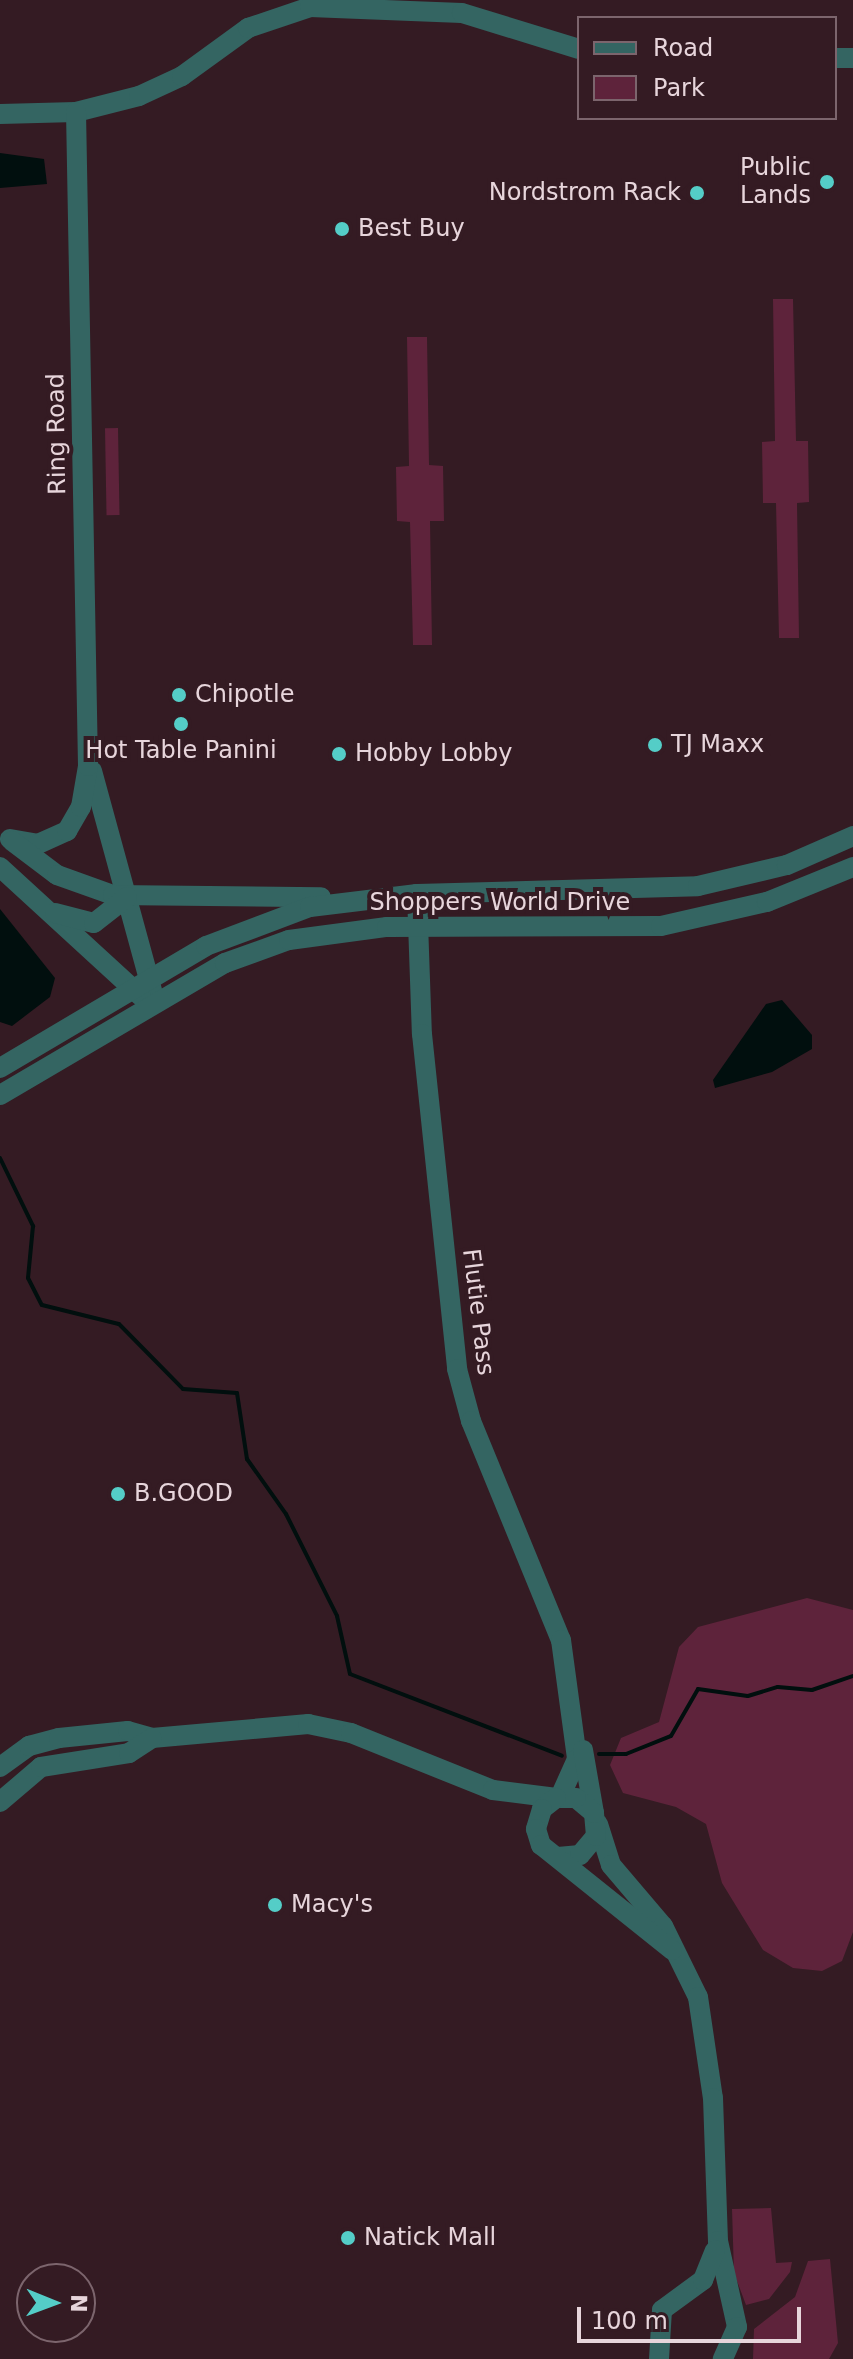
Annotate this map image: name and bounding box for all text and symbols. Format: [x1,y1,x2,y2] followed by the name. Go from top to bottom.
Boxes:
[577,16,837,120] legend
[653,34,713,62] text: Road
[653,74,705,102] text: Park
[740,154,811,210] place label: Public Lands
[818,173,836,191] marker: Public Lands
[489,179,681,207] place label: Nordstrom Rack
[688,184,706,202] marker: Nordstrom Rack
[358,215,465,243] place label: Best Buy
[333,220,351,238] marker: Best Buy
[42,373,72,495] street label: Ring Road
[195,681,294,709] place label: Chipotle
[170,686,188,704] marker: Chipotle
[172,715,190,733] marker: Hot Table Panini
[671,731,764,759] place label: TJ Maxx
[646,736,664,754] marker: TJ Maxx
[85,737,277,765] place label: Hot Table Panini
[355,740,512,768] place label: Hobby Lobby
[330,745,348,763] marker: Hobby Lobby
[370,889,630,917] street label: Shoppers World Drive
[456,1247,500,1377] street label: Flutie Pass
[134,1480,233,1508] place label: B.GOOD
[109,1485,127,1503] marker: B.GOOD
[291,1891,373,1919] place label: Macy's
[266,1896,284,1914] marker: Macy's
[364,2224,496,2252] place label: Natick Mall
[339,2229,357,2247] marker: Natick Mall
[16,2263,96,2343] north arrow
[581,2291,805,2341] scale bar
[66,2294,91,2313] text: N
[591,2307,668,2335] text: 100 m

